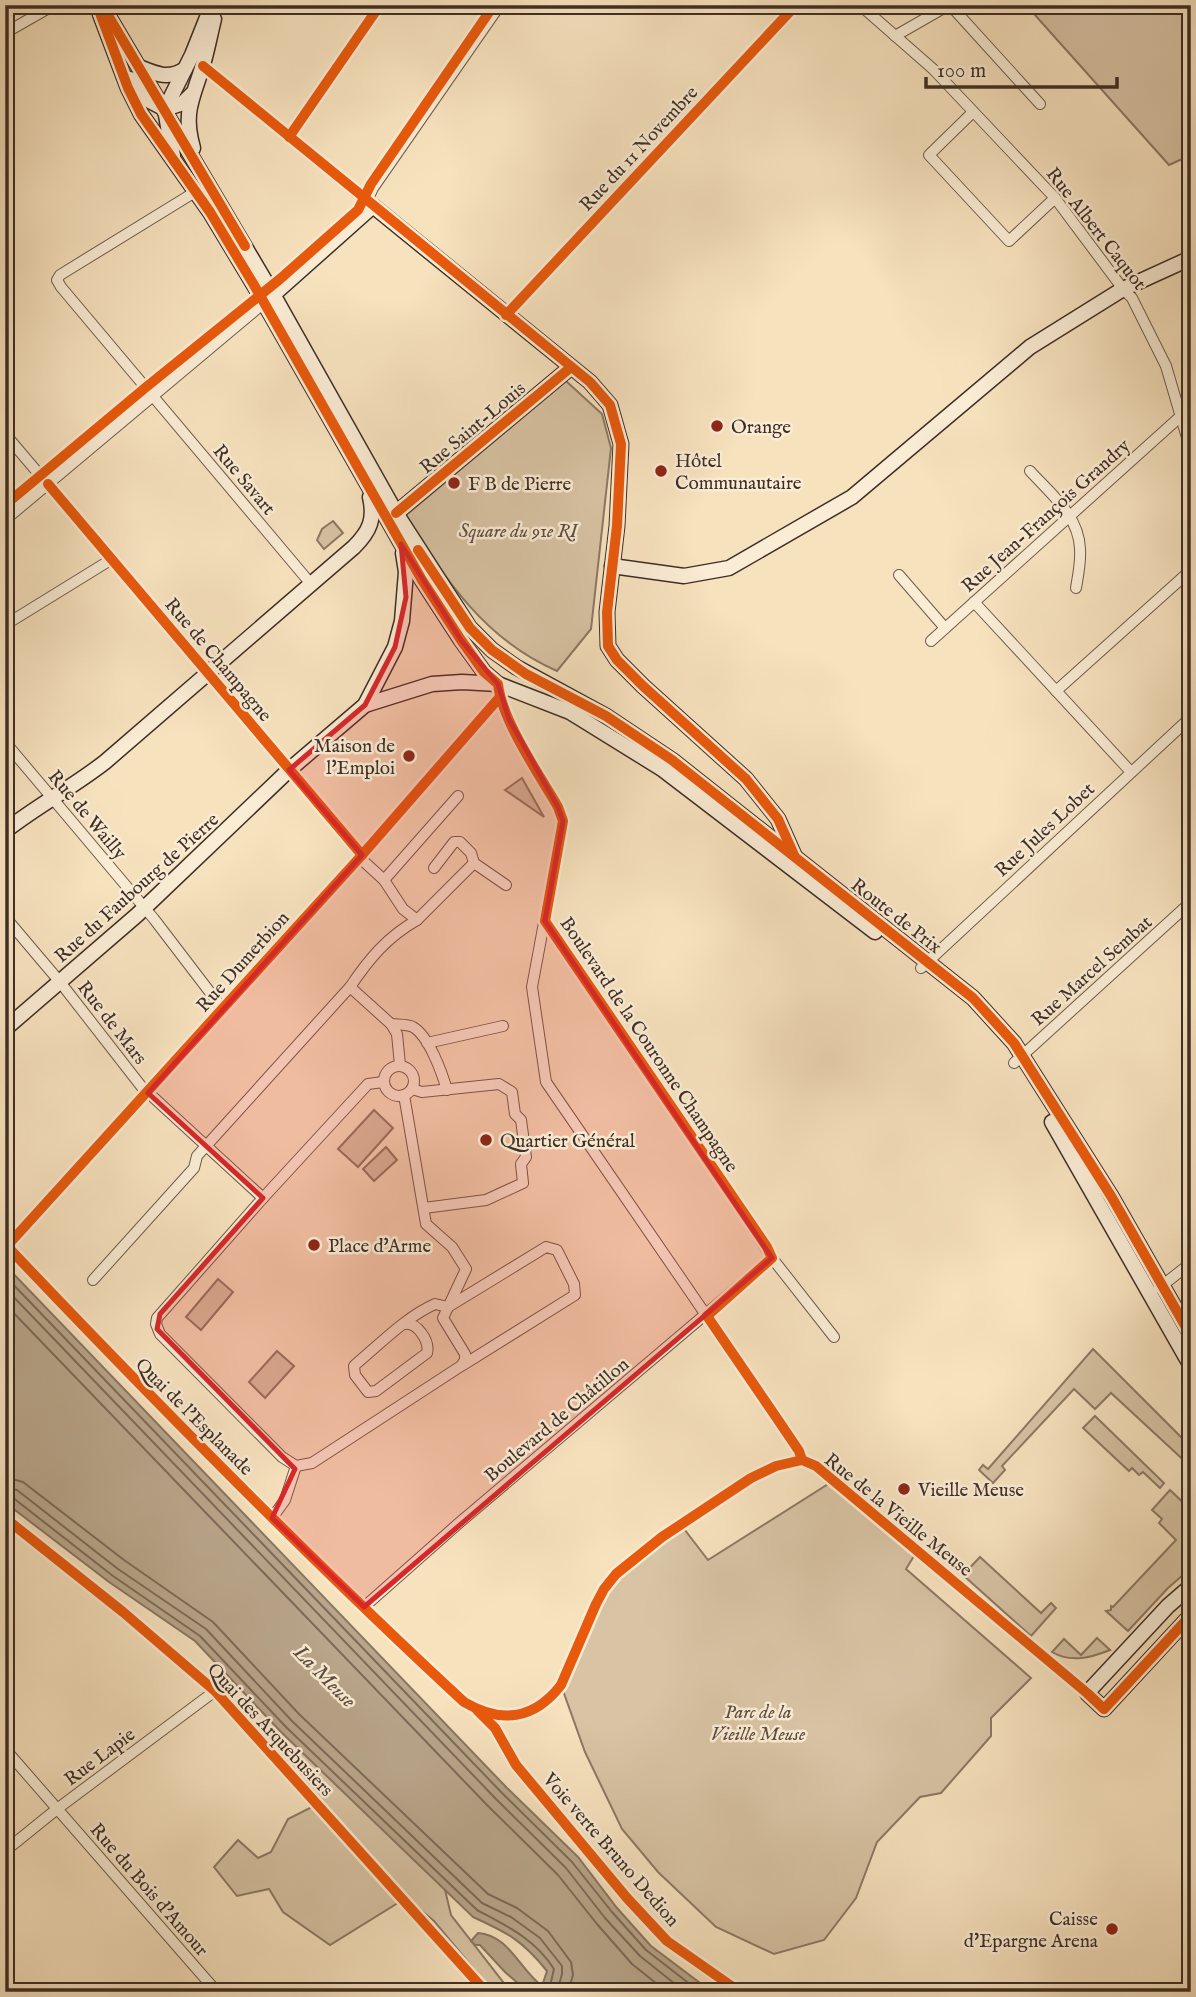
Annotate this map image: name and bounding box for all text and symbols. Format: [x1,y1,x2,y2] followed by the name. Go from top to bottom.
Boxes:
[926,46,1117,90] scale bar
[937,58,986,85] text: 100 m
[575,81,704,217] street label: Rue du 11 Novembre
[1040,163,1151,296] street label: Rue Albert Caquot
[415,377,531,480] street label: Rue Saint-Louis
[731,416,791,440] place label: Orange
[709,418,725,434] marker: Orange
[957,434,1136,599] street label: Rue Jean-François Grandry
[207,440,280,521] street label: Rue Savart
[675,450,802,496] place label: Hôtel Communautaire
[653,463,669,479] marker: Hôtel Communautaire
[468,473,572,497] place label: F B de Pierre
[446,475,462,491] marker: F B de Pierre
[459,520,579,544] park label: Square du 91e RI
[159,593,276,727] street label: Rue de Champagne
[314,735,395,781] place label: Maison de l'Emploi
[401,748,417,764] marker: Maison de l'Emploi
[42,765,131,866] street label: Rue de Wailly
[990,778,1101,883] street label: Rue Jules Lobet
[50,808,225,969] street label: Rue du Faubourg de Pierre
[845,874,946,960] street label: Route de Prix
[192,907,295,1018] street label: Rue Dumerbion
[1027,911,1158,1032] street label: Rue Marcel Sembat
[554,913,743,1178] street label: Boulevard de la Couronne Champagne
[71,977,152,1070] street label: Rue de Mars
[500,1130,636,1154] place label: Quartier Général
[478,1132,494,1148] marker: Quartier Général
[328,1235,431,1259] place label: Place d'Arme
[306,1237,322,1253] marker: Place d'Arme
[130,1353,258,1482] street label: Quai de l'Esplanade
[480,1353,634,1488] street label: Boulevard de Châtillon
[819,1448,977,1583] street label: Rue de la Vieille Meuse
[917,1479,1024,1503] place label: Vieille Meuse
[896,1481,912,1497] marker: Vieille Meuse
[286,1639,361,1714] water label: La Meuse
[201,1658,338,1802] street label: Quai des Arquebusiers
[711,1701,806,1747] park label: Parc de la Vieille Meuse
[60,1723,141,1792] street label: Rue Lapie
[536,1768,684,1932] street label: Voie verte Bruno Dedion
[84,1819,213,1962] street label: Rue du Bois d'Amour
[964,1908,1099,1954] place label: Caisse d'Epargne Arena
[1104,1921,1120,1937] marker: Caisse d'Epargne Arena

